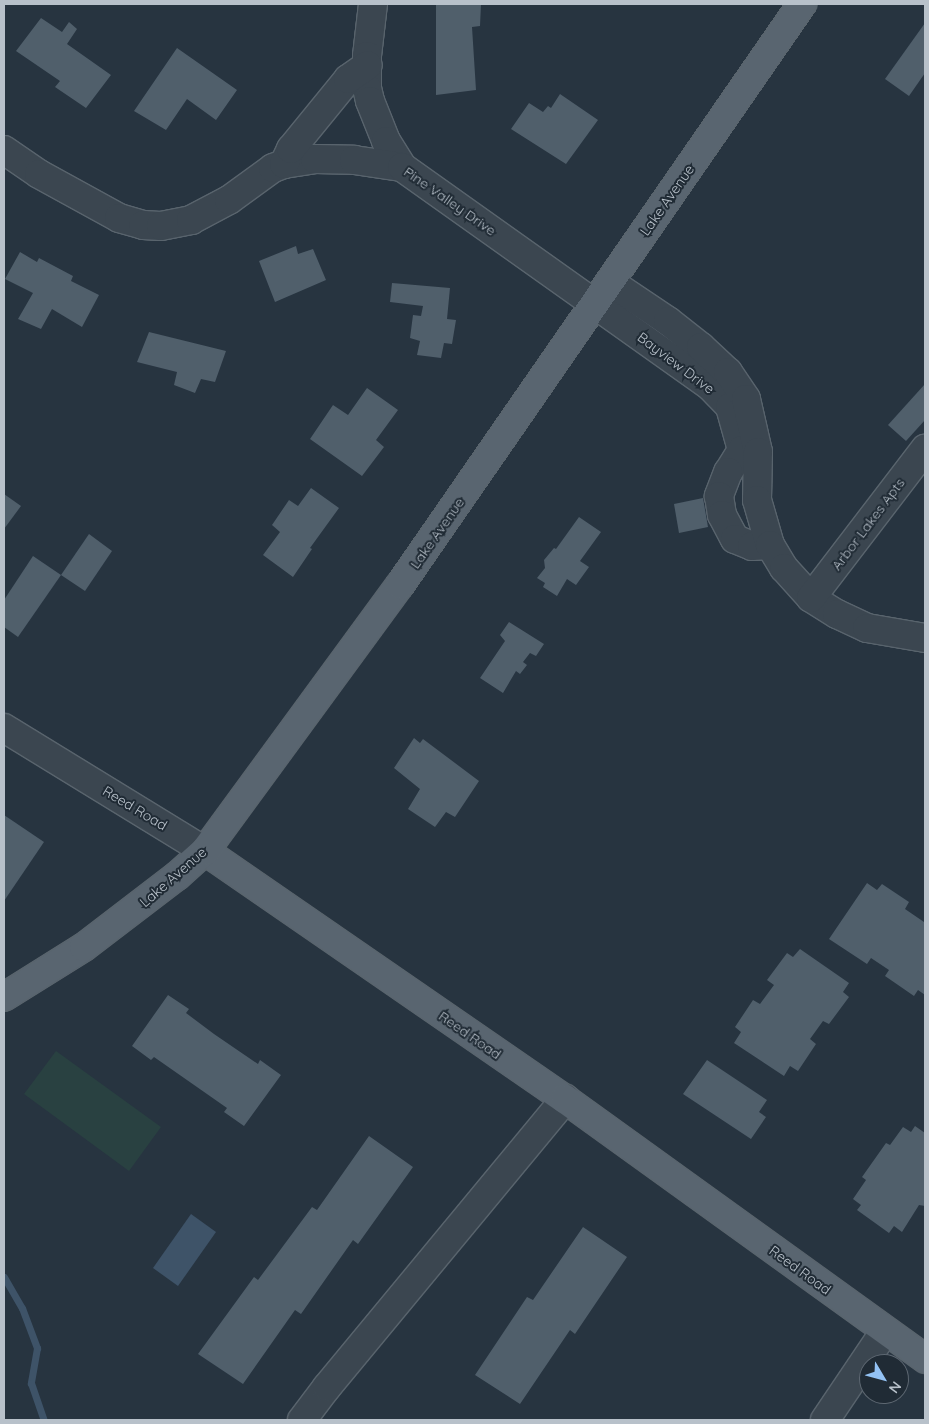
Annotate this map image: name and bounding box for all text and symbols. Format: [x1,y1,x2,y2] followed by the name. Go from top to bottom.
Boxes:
[636,161,698,239] street label: Lake Avenue
[401,163,499,239] street label: Pine Valley Drive
[634,329,718,397] street label: Bayview Drive
[828,475,908,573] street label: Arbor Lakes Apts
[406,494,468,572] street label: Lake Avenue
[100,782,170,834] street label: Reed Road
[136,844,210,910] street label: Lake Avenue
[436,1007,504,1063] street label: Reed Road
[766,1242,834,1298] street label: Reed Road
[859,1354,909,1404] north arrow
[885,1378,905,1397] text: N

